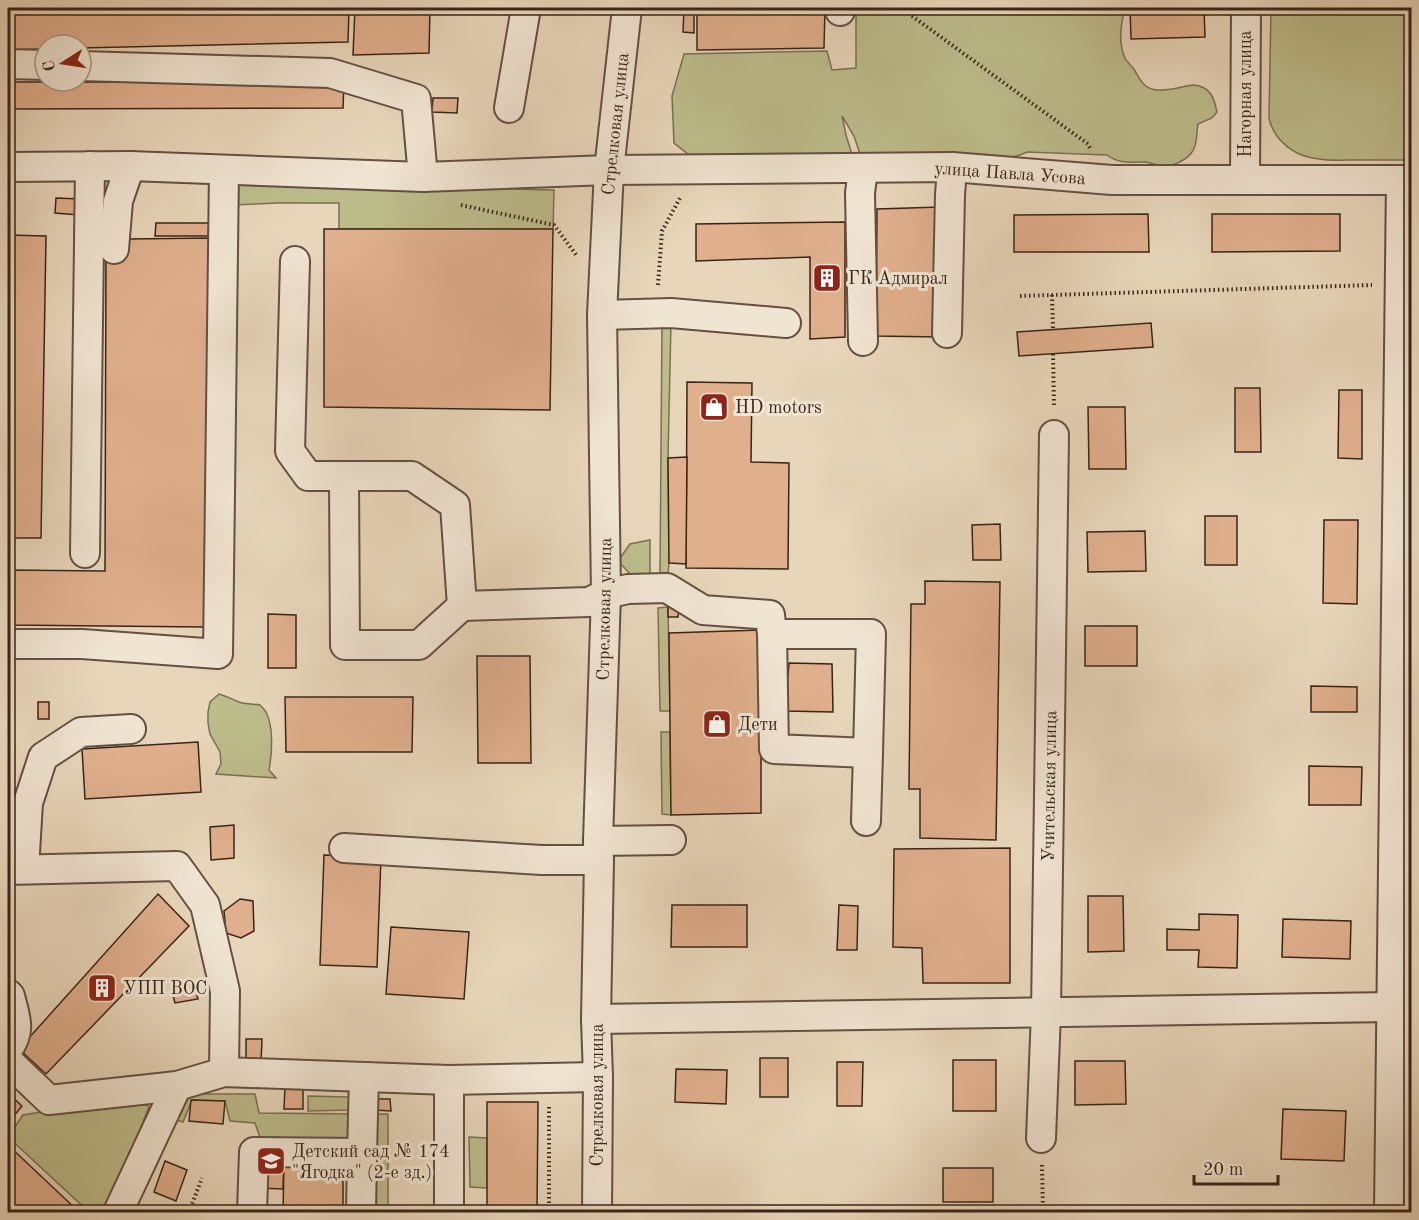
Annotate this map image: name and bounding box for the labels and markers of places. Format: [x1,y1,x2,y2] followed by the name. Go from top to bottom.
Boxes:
[811,262,843,294] building icon: ГК Адмирал
[848,270,948,288] place label: ГК Адмирал
[698,391,730,423] shop icon: HD motors
[735,399,822,417] place label: HD motors
[701,708,733,740] shop icon: Дети
[738,716,778,734] place label: Дети
[86,972,118,1004] building icon: УПП ВОС
[123,980,207,998] place label: УПП ВОС
[292,1143,450,1182] place label: Детский сад № 174 "Ягодка" (2-е зд.)
[255,1145,287,1177] school or university icon: Детский сад № 174 "Ягодка" (2-е зд.)

